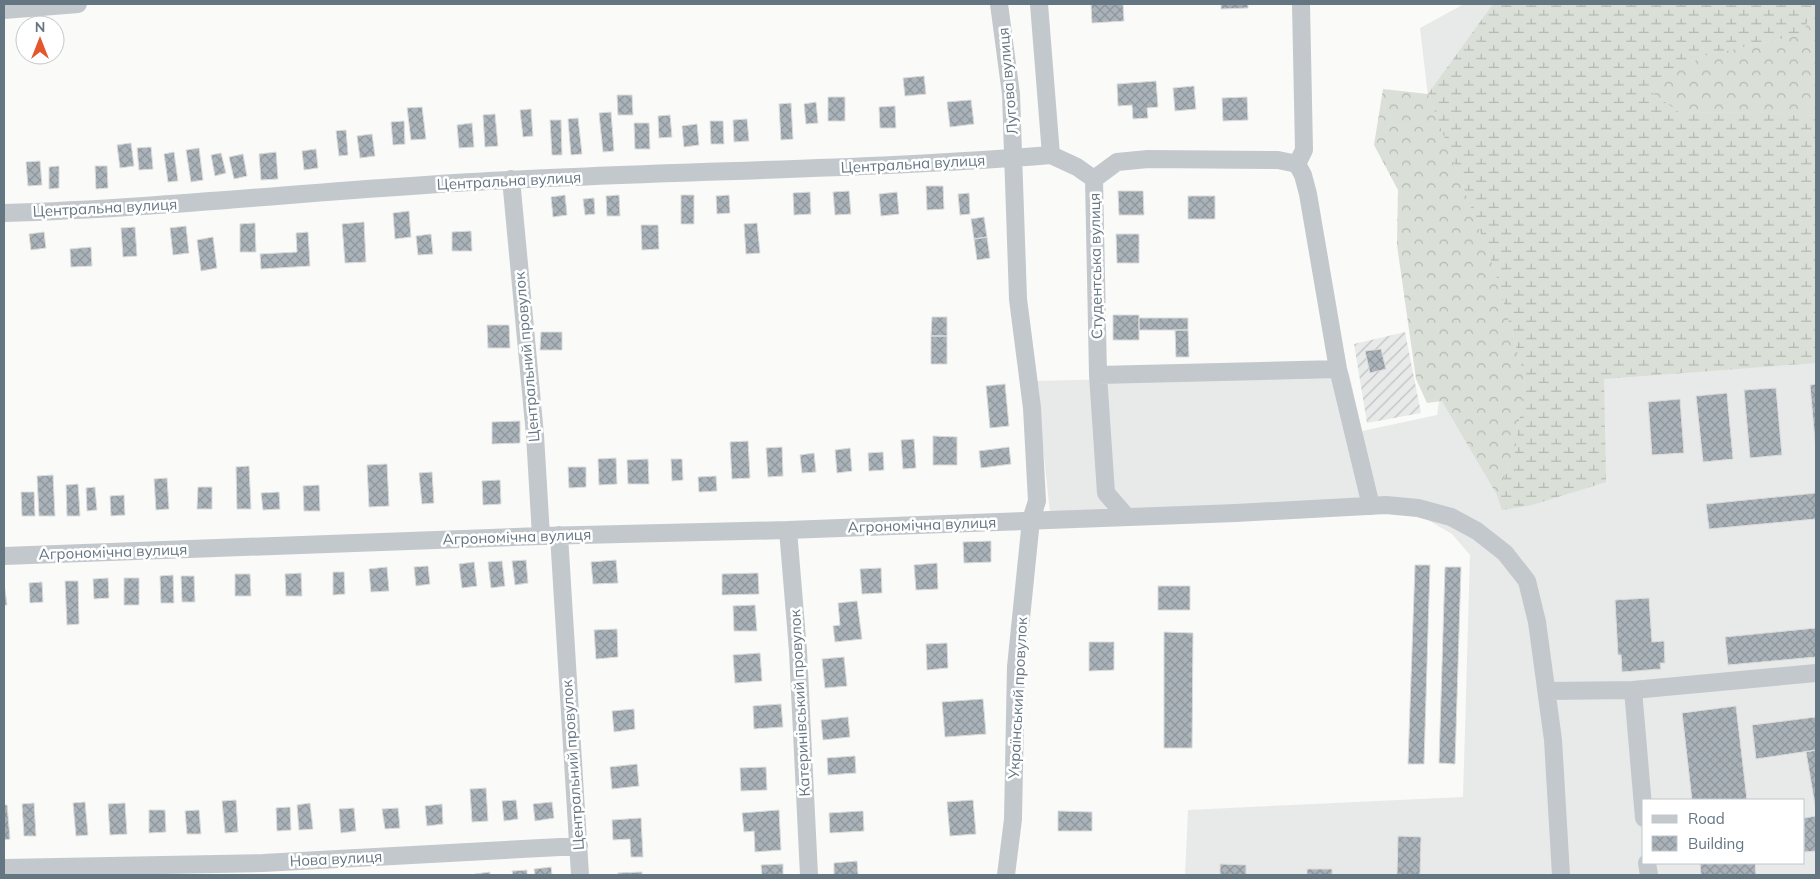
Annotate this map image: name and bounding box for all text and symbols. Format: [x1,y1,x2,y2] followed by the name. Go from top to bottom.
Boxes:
[15,15,65,65] north arrow
[35,18,45,36] text: N
[993,27,1022,135] street label: Лугова вулиця
[840,150,986,177] street label: Центральна вулиця
[436,167,582,194] street label: Центральна вулиця
[1085,193,1106,339] street label: Студентська вулиця
[32,194,178,221] street label: Центральна вулиця
[510,270,543,443] street label: Центральний провулок
[847,512,997,537] street label: Агрономічна вулиця
[442,524,592,549] street label: Агрономічна вулиця
[38,539,188,564] street label: Агрономічна вулиця
[785,608,814,797] street label: Катеринівський провулок
[1004,616,1031,781] street label: Український провулок
[557,678,588,851] street label: Центральний провулок
[1642,799,1805,864] legend
[1688,809,1725,828] text: Road
[1688,834,1744,853] text: Building
[289,847,383,870] street label: Нова вулиця

